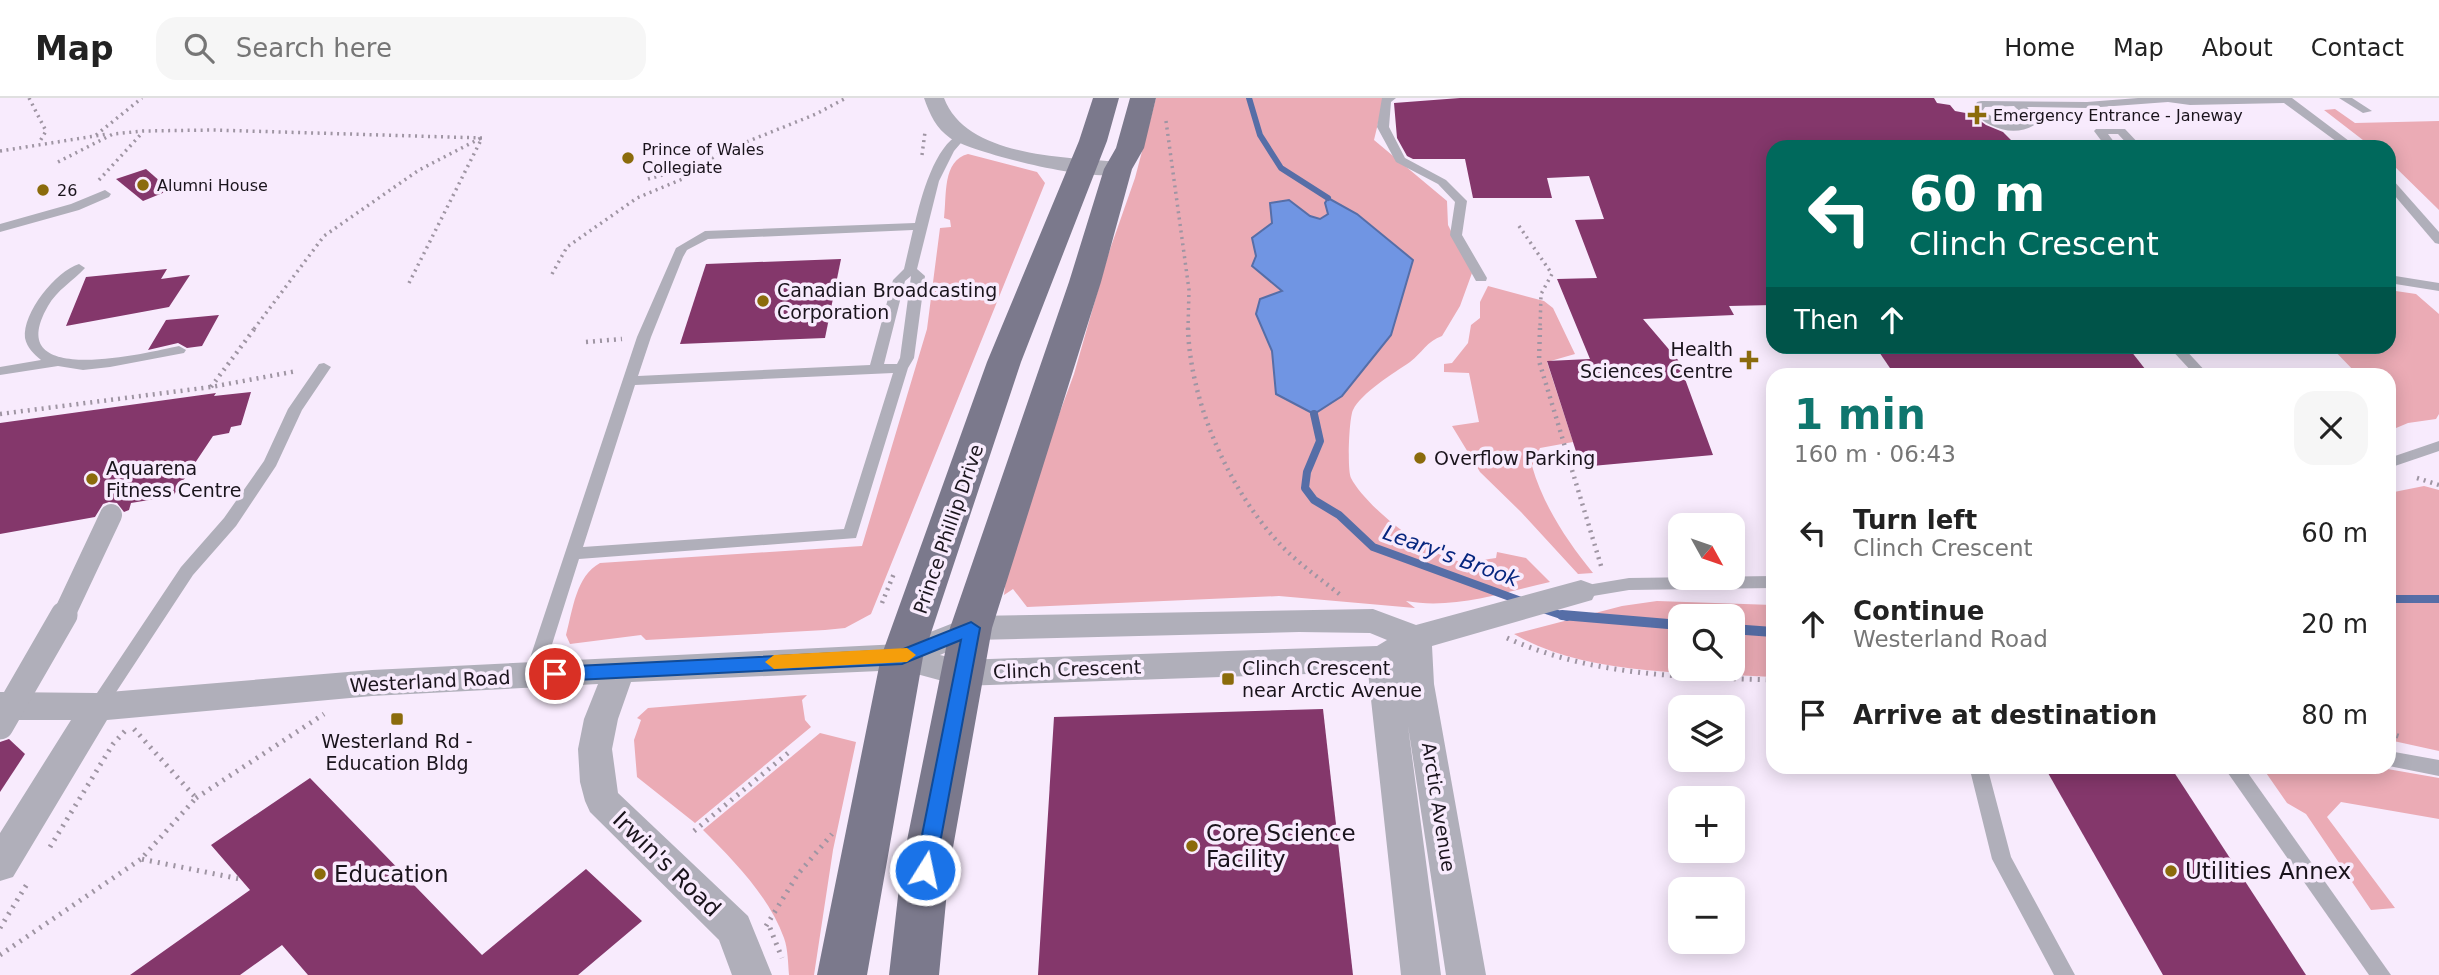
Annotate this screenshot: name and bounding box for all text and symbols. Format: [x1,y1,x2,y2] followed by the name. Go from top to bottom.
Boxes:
[156,17,646,80] search box
[35,29,114,68] text: Map
[180,29,218,67] icon: search
[236,33,392,63] text: Search here
[2004,34,2075,62] text: Home
[2113,34,2164,62] text: Map
[2202,34,2273,62] text: About
[2311,34,2404,62] text: Contact
[1967,105,1987,125] marker: Emergency Entrance - Janeway
[1993,106,2243,125] place label: Emergency Entrance - Janeway
[642,140,764,177] place label: Prince of Wales Collegiate
[620,150,636,166] marker: Prince of Wales Collegiate
[1909,166,2045,223] text: 60 m
[1794,168,1885,259] icon: left
[157,176,268,195] place label: Alumni House
[135,177,151,193] marker: Alumni House
[57,181,77,200] place label: 26
[35,182,51,198] marker: 26
[1909,225,2159,263] text: Clinch Crescent
[777,279,997,323] place label: Canadian Broadcasting Corporation
[755,293,771,309] marker: Canadian Broadcasting Corporation
[1873,301,1911,339] icon: ahead
[1794,305,1859,335] text: Then
[1580,338,1733,382] place label: Health Sciences Centre
[1739,350,1759,370] marker: Health Sciences Centre
[1794,390,1926,439] text: 1 min
[2294,391,2368,465] button: close
[909,441,987,617] street label: Prince Phillip Drive
[1794,441,1956,467] text: 160 m · 06:43
[1434,447,1595,469] place label: Overflow Parking
[1412,450,1428,466] marker: Overflow Parking
[106,457,241,501] place label: Aquarena Fitness Centre
[84,471,100,487] marker: Aquarena Fitness Centre
[1853,505,1977,535] text: Turn left
[1668,513,1745,590] north arrow
[1668,513,1745,954] map controls
[1794,514,1832,552] icon: left
[2301,518,2368,548] text: 60 m
[1380,520,1523,592] water label: Leary's Brook
[1853,535,2033,561] text: Clinch Crescent
[1853,596,1984,626] text: Continue
[1668,604,1745,681] button: search
[1794,605,1832,643] icon: ahead
[2301,609,2368,639] text: 20 m
[1853,626,2048,652] text: Westerland Road
[525,644,585,704] pin
[536,655,574,693] icon: arrive
[993,655,1141,683] street label: Clinch Crescent
[1242,657,1422,701] place label: Clinch Crescent near Arctic Avenue
[349,666,511,696] street label: Westerland Road
[1220,671,1236,687] marker: Clinch Crescent near Arctic Avenue
[1668,695,1745,772] button: layers
[1794,696,1832,734] icon: arrive
[1853,700,2157,730] text: Arrive at destination
[2301,700,2368,730] text: 80 m
[389,711,405,727] marker: Westerland Rd - Education Bldg
[321,730,473,774] place label: Westerland Rd - Education Bldg
[1418,741,1460,873] street label: Arctic Avenue
[1668,786,1745,863] button: +
[608,806,726,922] street label: Irwin's Road
[1206,820,1356,872] place label: Core Science Facility
[888,833,962,907] position arrow
[1184,838,1200,854] marker: Core Science Facility
[2185,858,2351,884] place label: Utilities Annex
[334,861,449,887] place label: Education
[2163,863,2179,879] marker: Utilities Annex
[312,866,328,882] marker: Education
[1668,877,1745,954] button: −

